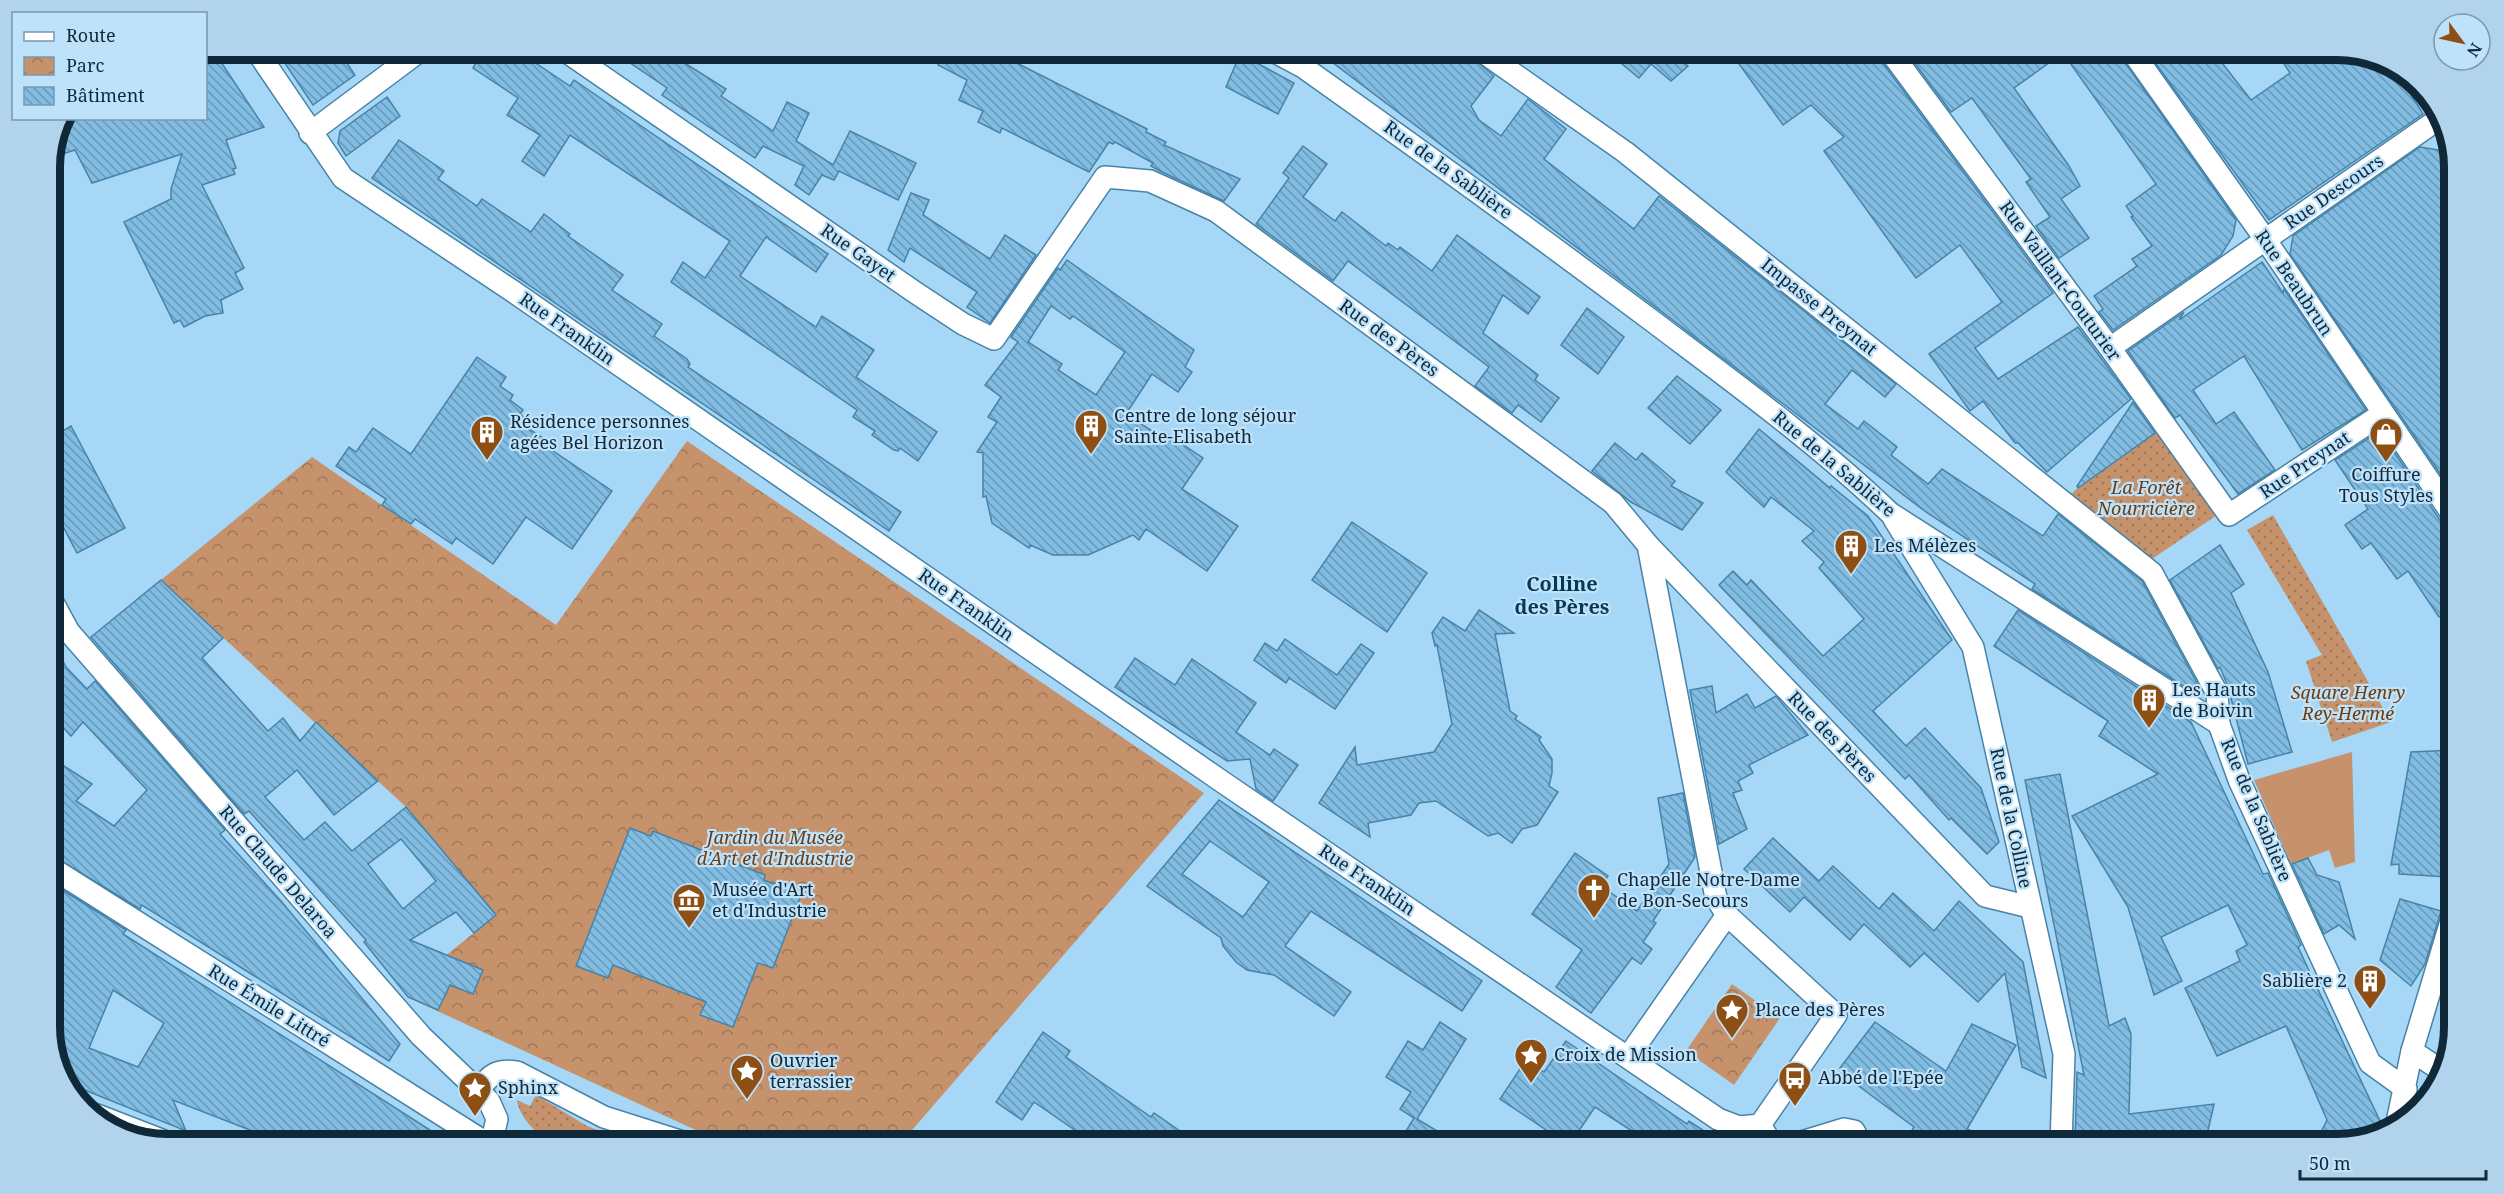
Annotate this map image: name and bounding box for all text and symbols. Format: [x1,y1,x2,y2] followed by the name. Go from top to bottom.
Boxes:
[12,12,207,120] legend
[2432,12,2492,72] north arrow
[66,23,116,47] text: Route
[2462,39,2487,62] text: N
[66,53,104,77] text: Parc
[66,83,145,107] text: Bâtiment
[1379,114,1518,224] street label: Rue de la Sablière
[2279,148,2388,234] street label: Rue Descours
[1995,196,2127,366] street label: Rue Vaillant-Couturier
[816,218,901,287] street label: Rue Gayet
[2250,225,2339,340] street label: Rue Beaubrun
[1757,252,1883,360] street label: Impasse Preynat
[515,286,620,370] street label: Rue Franklin
[1335,293,1444,382] street label: Rue des Pères
[1114,403,1297,448] place label: Centre de long séjour Sainte-Elisabeth
[1768,405,1901,522] street label: Rue de la Sablière
[1073,408,1109,455] building icon: Centre de long séjour Sainte-Elisabeth
[510,409,689,454] place label: Résidence personnes agées Bel Horizon
[469,414,505,461] building icon: Résidence personnes agées Bel Horizon
[2368,416,2404,463] shop icon: Coiffure Tous Styles
[2254,425,2355,503] street label: Rue Preynat
[2339,462,2433,507] place label: Coiffure Tous Styles
[2096,475,2195,520] park label: La Forêt Nourricière
[1833,528,1869,575] building icon: Les Mélèzes
[1874,533,1976,557] place label: Les Mélèzes
[914,562,1019,646] street label: Rue Franklin
[1515,570,1609,620] district label: Colline des Pères
[2172,677,2256,722] place label: Les Hauts de Boivin
[2291,680,2405,725] park label: Square Henry Rey-Hermé
[2131,682,2167,729] building icon: Les Hauts de Boivin
[1783,686,1882,787] street label: Rue des Pères
[2216,734,2298,885] street label: Rue de la Sablière
[1985,745,2039,890] street label: Rue de la Colline
[214,800,343,943] street label: Rue Claude Delaroa
[697,825,853,870] park label: Jardin du Musée d'Art et d'Industrie
[1315,838,1421,921] street label: Rue Franklin
[1617,867,1800,912] place label: Chapelle Notre-Dame de Bon-Secours
[1576,872,1612,919] church icon: Chapelle Notre-Dame de Bon-Secours
[712,877,827,922] place label: Musée d'Art et d'Industrie
[671,882,707,929] museum icon: Musée d'Art et d'Industrie
[204,958,335,1052] street label: Rue Émile Littré
[2352,963,2388,1010] building icon: Sablière 2
[2262,968,2347,992] place label: Sablière 2
[1714,992,1750,1039] place icon: Place des Pères
[1755,997,1885,1021] place label: Place des Pères
[1513,1037,1549,1084] place icon: Croix de Mission
[1554,1042,1697,1066] place label: Croix de Mission
[770,1048,853,1093] place label: Ouvrier terrassier
[729,1053,765,1100] place icon: Ouvrier terrassier
[1777,1060,1813,1107] bus stop icon: Abbé de l'Epée
[1818,1065,1944,1089] place label: Abbé de l'Epée
[457,1070,493,1117] place icon: Sphinx
[498,1075,559,1099] place label: Sphinx
[2300,1143,2486,1181] scale bar
[2309,1151,2351,1175] text: 50 m

